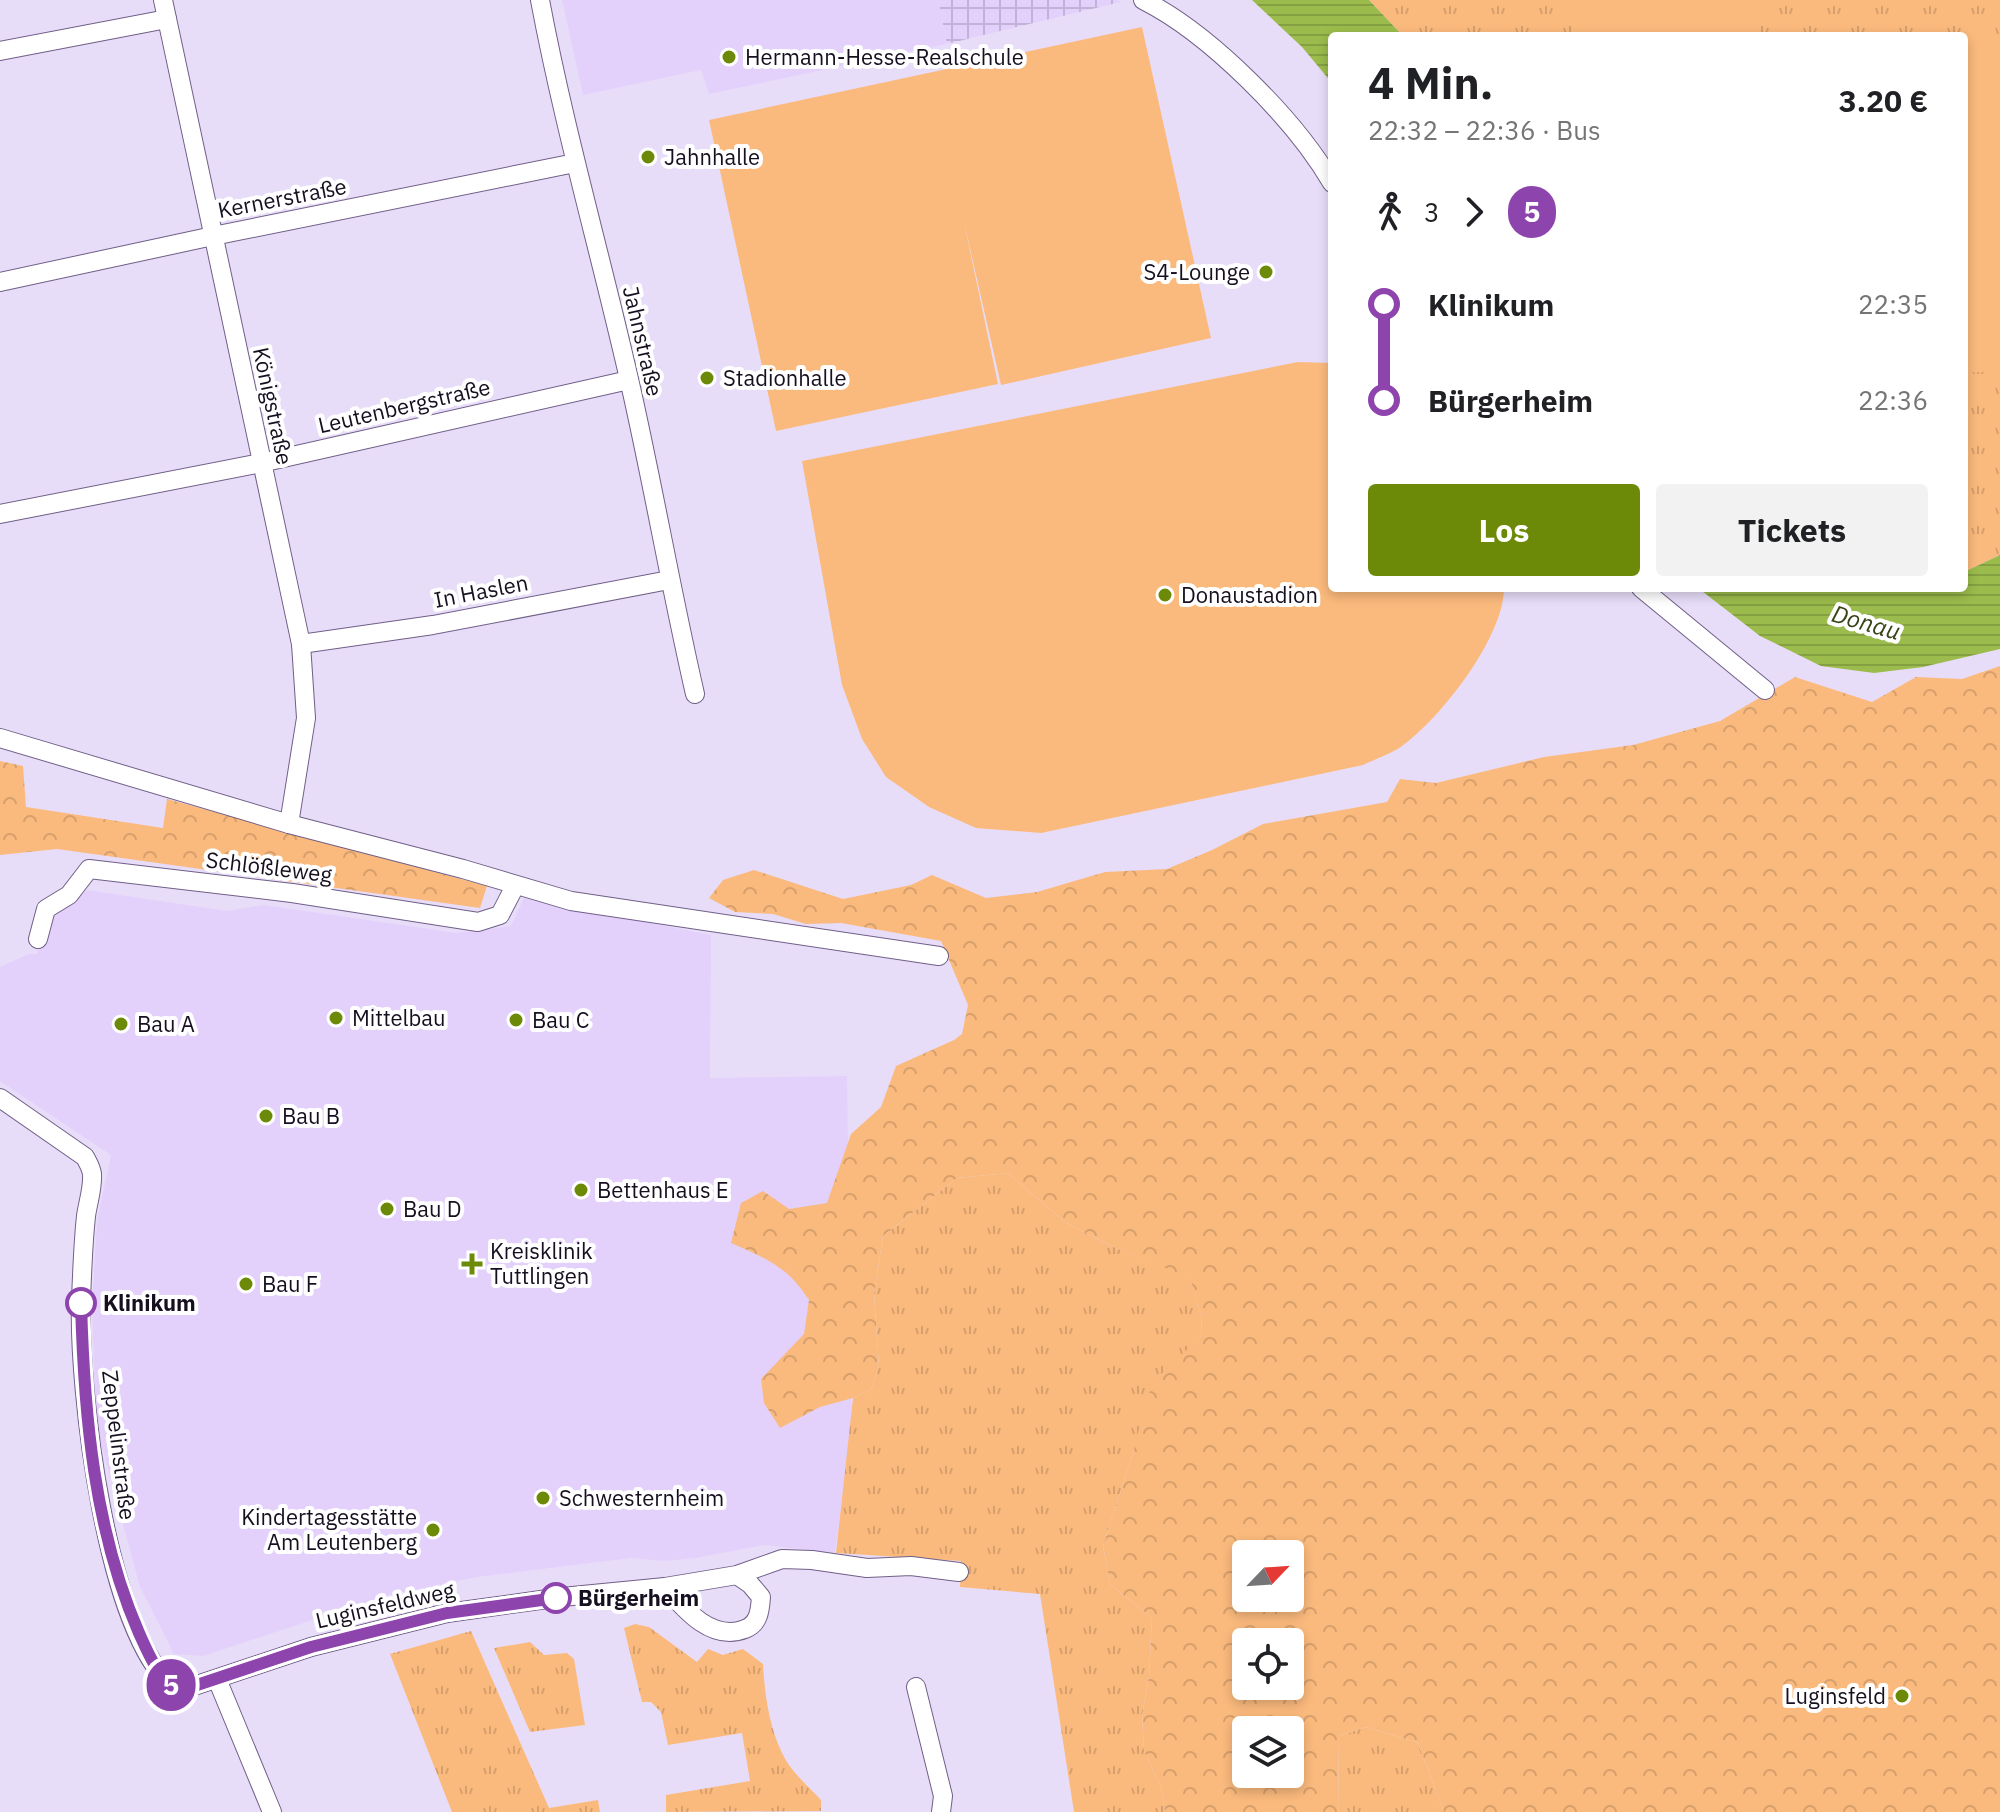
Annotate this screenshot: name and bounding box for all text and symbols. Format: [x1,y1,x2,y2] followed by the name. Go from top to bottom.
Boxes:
[745,42,1024,71] place label: Hermann-Hesse-Realschule
[720,48,738,66] marker: Hermann-Hesse-Realschule
[1368,54,1493,111] text: 4 Min.
[1839,81,1928,120] text: 3.20 €
[1368,113,1601,147] text: 22:32 – 22:36 · Bus
[664,142,760,171] place label: Jahnhalle
[639,148,657,166] marker: Jahnhalle
[215,171,349,224] street label: Kernerstraße
[1368,190,1412,234] icon: walk
[1452,190,1496,234] icon: forward
[1524,193,1540,230] text: 5
[1424,195,1440,229] text: 3
[1144,257,1250,286] place label: S4-Lounge
[1257,263,1275,281] marker: S4-Lounge
[617,283,670,399] street label: Jahnstraße
[1428,285,1554,324] text: Klinikum
[1858,287,1928,321] text: 22:35
[247,344,300,467] street label: Königstraße
[723,363,847,392] place label: Stadionhalle
[698,369,716,387] marker: Stadionhalle
[315,372,493,439] street label: Leutenbergstraße
[1428,381,1593,420] text: Bürgerheim
[1858,383,1928,417] text: 22:36
[1368,484,1640,576] button: Los
[1656,484,1928,576] button: Tickets
[431,567,530,614] street label: In Haslen
[1181,580,1318,609] place label: Donaustadion
[1156,586,1174,604] marker: Donaustadion
[1828,597,1904,647] water label: Donau
[204,844,334,889] street label: Schlößleweg
[352,1003,446,1032] place label: Mittelbau
[532,1005,589,1034] place label: Bau C
[137,1009,195,1038] place label: Bau A
[327,1009,345,1027] marker: Mittelbau
[507,1011,525,1029] marker: Bau C
[112,1015,130,1033] marker: Bau A
[282,1101,340,1130] place label: Bau B
[257,1107,275,1125] marker: Bau B
[597,1175,729,1204] place label: Bettenhaus E
[572,1181,590,1199] marker: Bettenhaus E
[403,1194,462,1223] place label: Bau D
[378,1200,396,1218] marker: Bau D
[490,1236,593,1290] place label: Kreisklinik Tuttlingen
[461,1253,483,1275] marker: Kreisklinik Tuttlingen
[262,1269,318,1298] place label: Bau F
[237,1275,255,1293] marker: Bau F
[66,1288,96,1318] marker: Klinikum
[103,1288,196,1317] place label: Klinikum
[96,1368,143,1521] street label: Zeppelinstraße
[559,1483,724,1512] place label: Schwesternheim
[534,1489,552,1507] marker: Schwesternheim
[241,1502,417,1556] place label: Kindertagesstätte Am Leutenberg
[424,1521,442,1539] marker: Kindertagesstätte Am Leutenberg
[1232,1540,1304,1612] north arrow
[1232,1540,1304,1788] map controls
[313,1574,458,1635] street label: Luginsfeldweg
[541,1583,571,1613] marker: Bürgerheim
[578,1583,699,1612] place label: Bürgerheim
[1232,1628,1304,1700] button: locate
[145,1659,197,1711] line badge: 5
[163,1666,179,1703] text: 5
[1785,1681,1886,1710] place label: Luginsfeld
[1893,1687,1911,1705] marker: Luginsfeld
[1232,1716,1304,1788] button: layers

